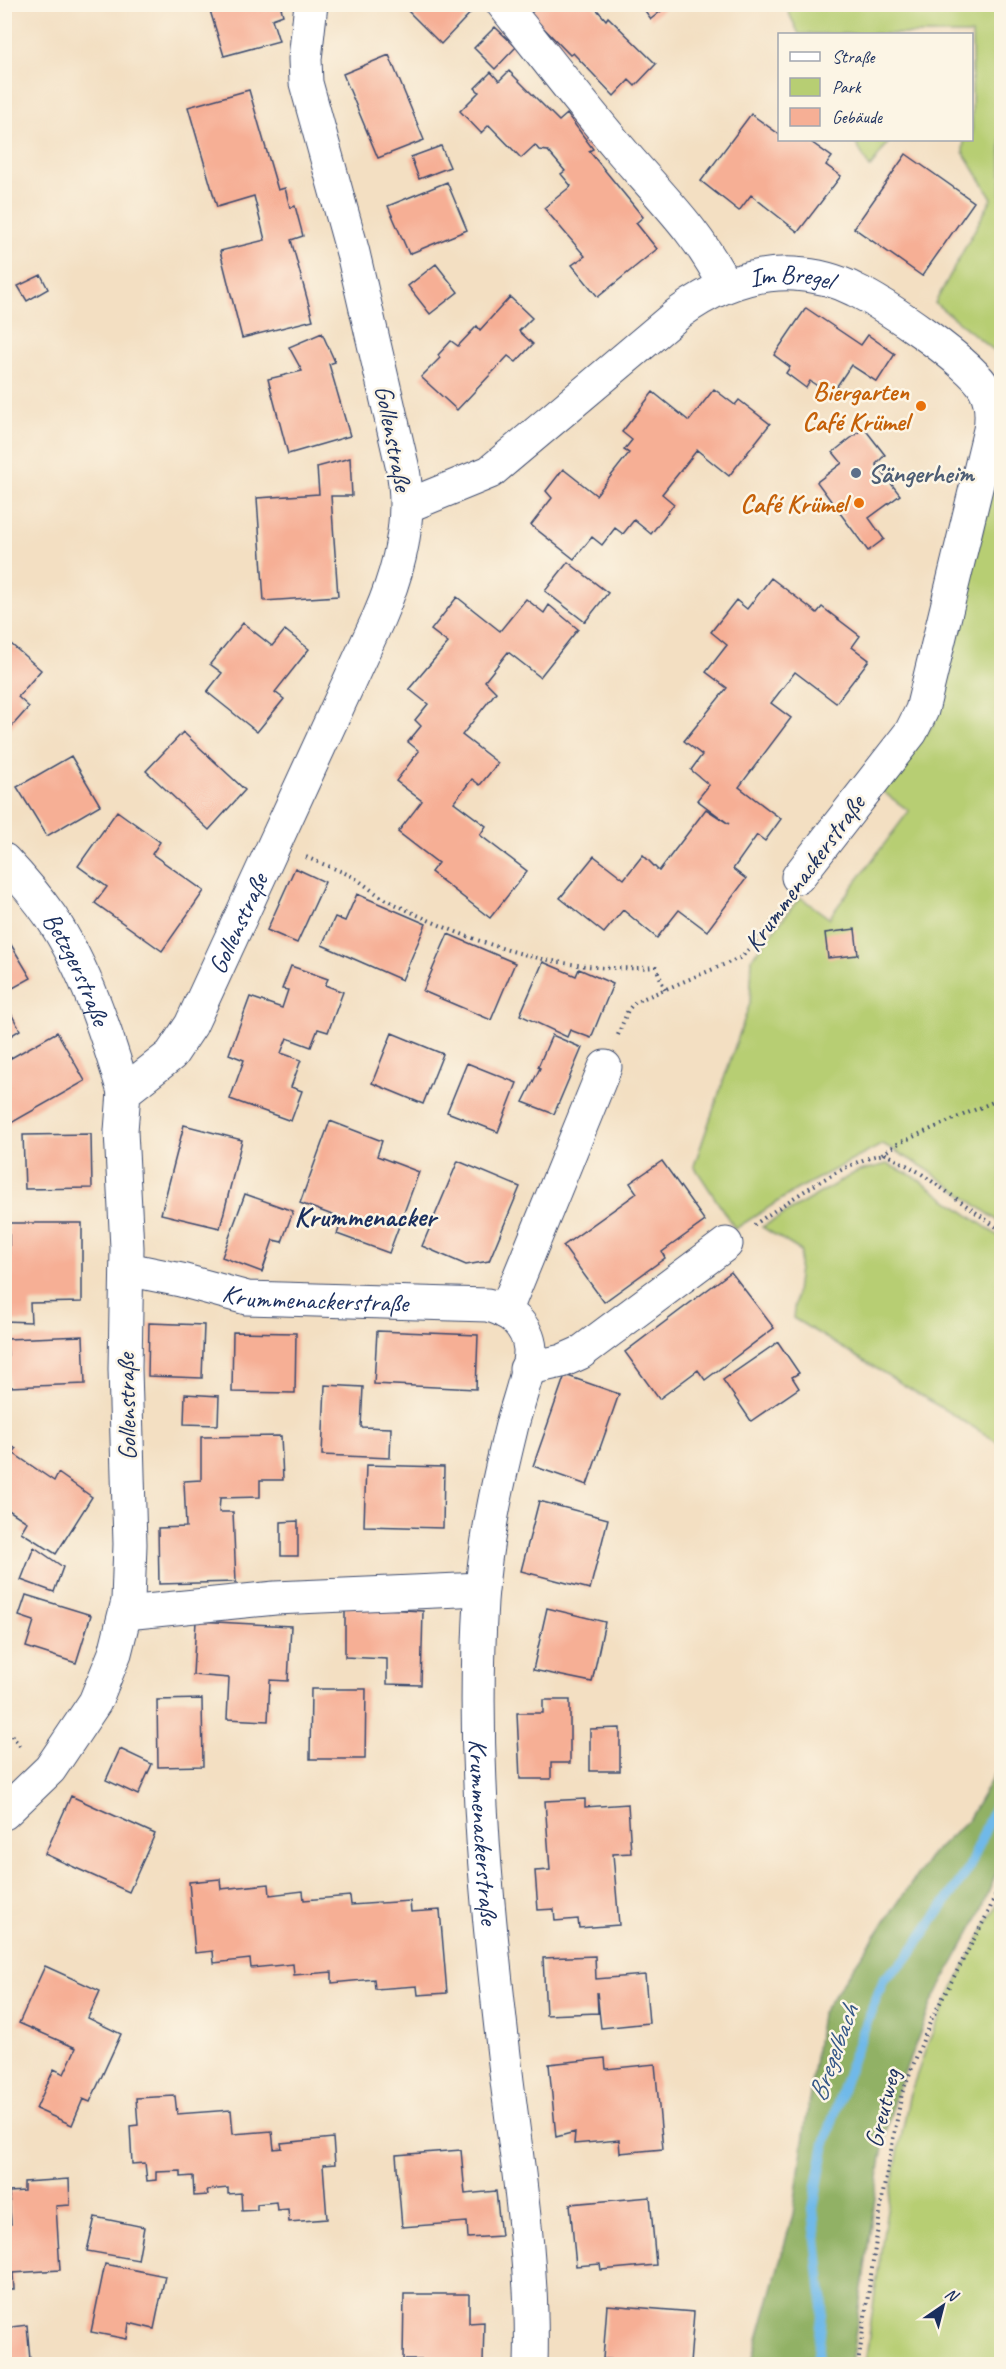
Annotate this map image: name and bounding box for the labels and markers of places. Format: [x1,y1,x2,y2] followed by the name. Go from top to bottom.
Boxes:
[802,375,913,438] place label: Biergarten Café Krümel
[914,399,928,413] marker: Biergarten Café Krümel
[868,457,976,490] place label: Sängerheim
[849,466,863,480] marker: Sängerheim
[740,487,851,520] place label: Café Krümel
[852,496,866,510] marker: Café Krümel

